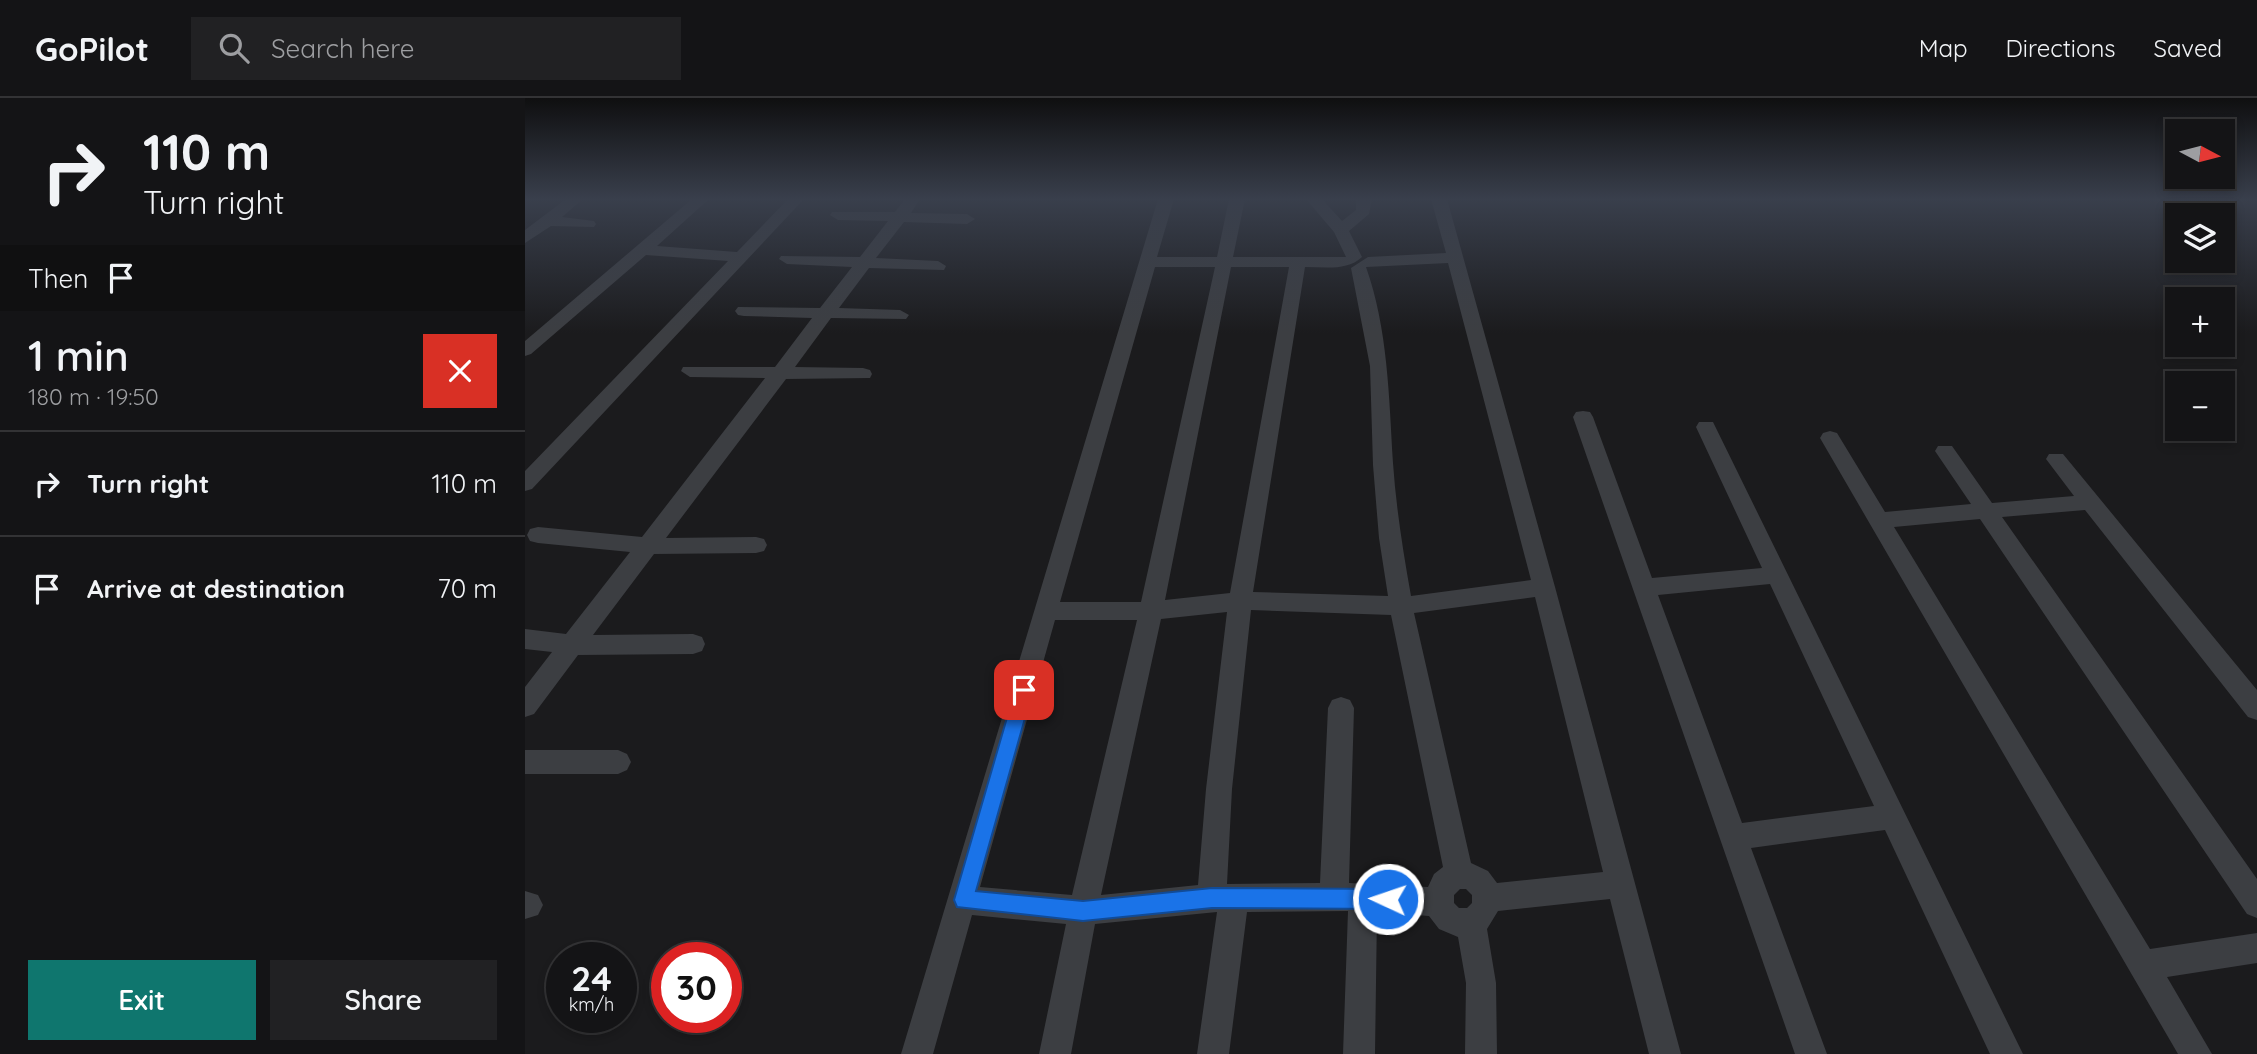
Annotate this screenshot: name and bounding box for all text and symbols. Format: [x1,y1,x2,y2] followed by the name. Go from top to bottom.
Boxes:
[191,17,681,80] search box
[35,28,149,69] text: GoPilot
[215,29,253,67] icon: search
[271,32,414,65] text: Search here
[1919,33,1968,63] text: Map
[2006,33,2116,63] text: Directions
[2154,33,2222,63] text: Saved
[2165,119,2235,189] north arrow
[2165,119,2235,441] map controls
[143,121,270,182] text: 110 m
[28,126,119,217] icon: right
[143,182,284,222] text: Turn right
[2165,203,2235,273] button: layers
[102,259,140,297] icon: arrive
[28,262,88,295] text: Then
[2165,287,2235,357] button: +
[28,329,129,382] text: 1 min
[423,334,497,408] button: close
[2165,371,2235,441] button: −
[28,382,159,411] text: 180 m · 19:50
[28,465,66,503] icon: right
[87,467,209,500] text: Turn right
[431,467,497,500] text: 110 m
[28,570,66,608] icon: arrive
[87,572,345,605] text: Arrive at destination
[437,572,497,605] text: 70 m
[994,660,1054,720] pin
[1005,671,1043,709] icon: arrive
[1351,862,1425,936] position arrow
[651,942,742,1033] speed limit sign: 30
[571,956,612,1000] text: 24
[28,960,256,1040] button: Exit
[270,960,497,1040] button: Share
[569,993,614,1016] text: km/h

